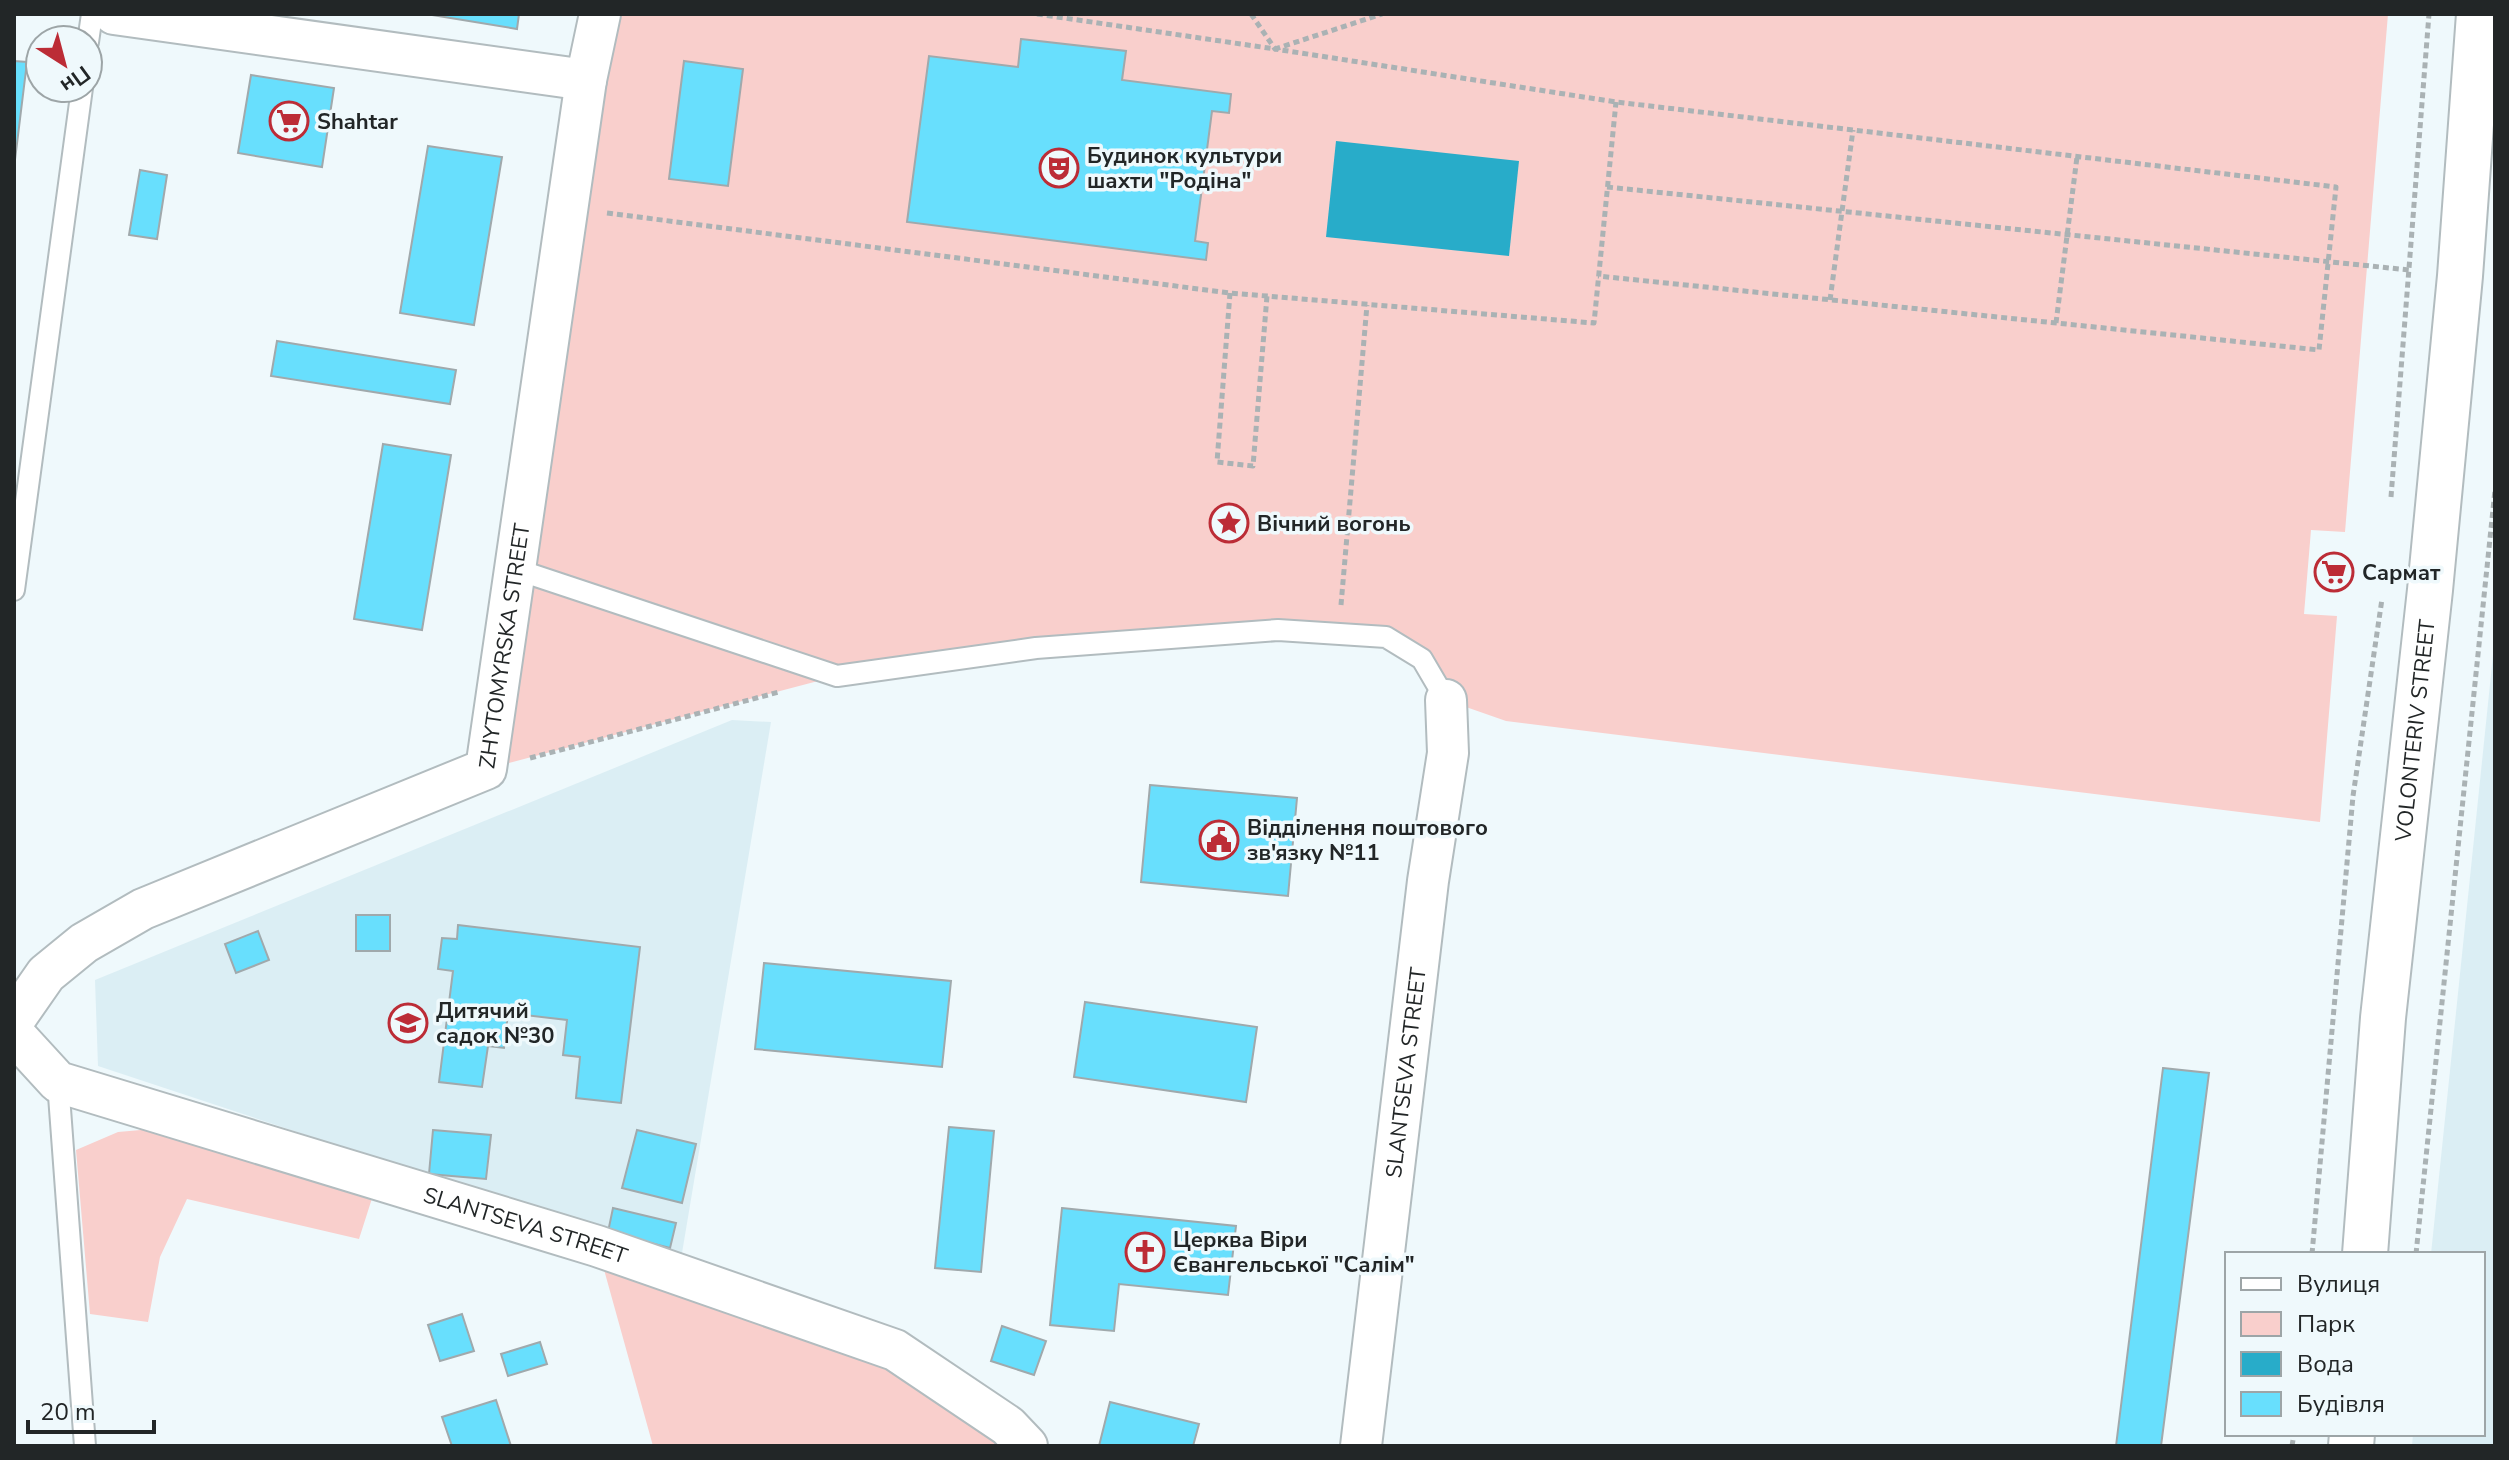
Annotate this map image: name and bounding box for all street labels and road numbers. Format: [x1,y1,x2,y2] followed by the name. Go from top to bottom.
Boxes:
[472,521,538,771] street label: ZHYTOMYRSKA STREET
[2388,617,2443,844] street label: VOLONTERIV STREET
[1379,965,1434,1180] street label: SLANTSEVA STREET
[420,1180,632,1272] street label: SLANTSEVA STREET

